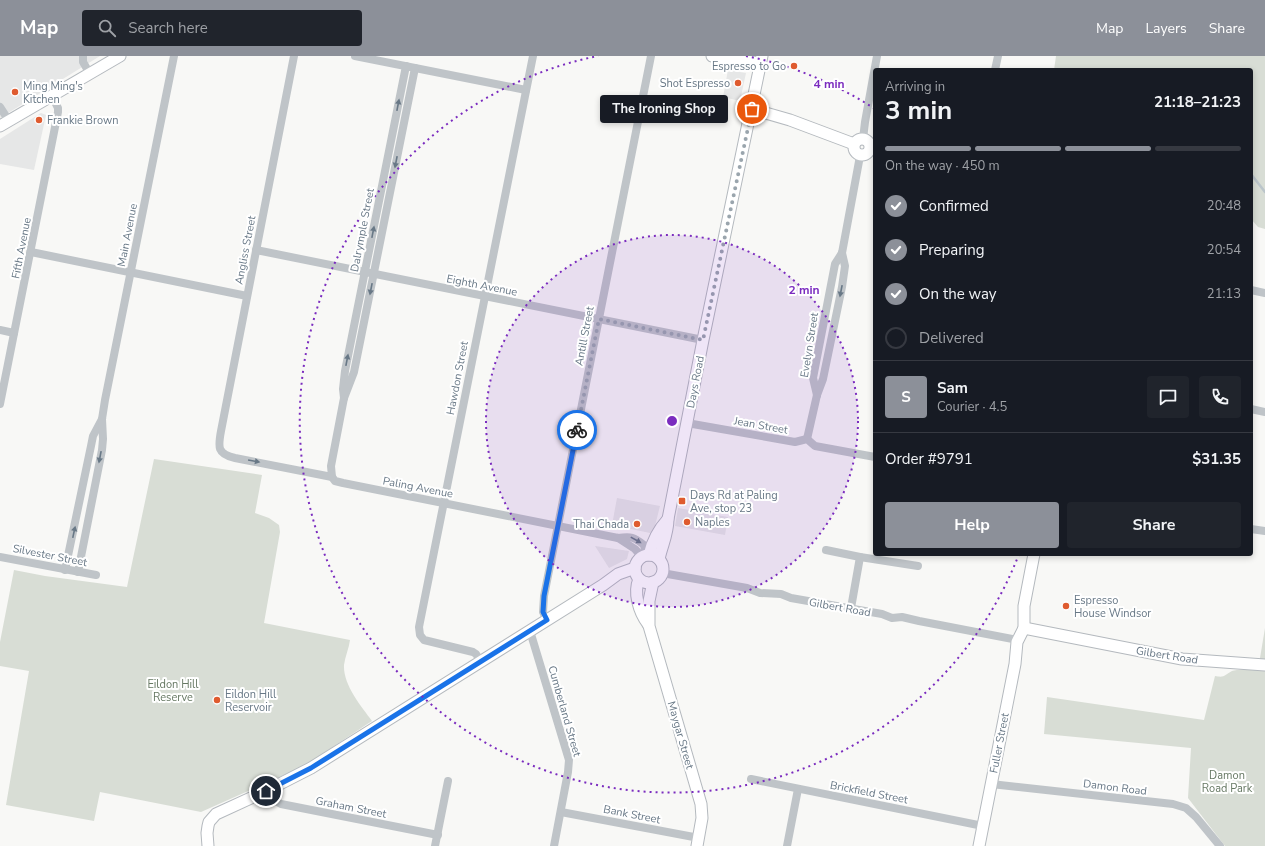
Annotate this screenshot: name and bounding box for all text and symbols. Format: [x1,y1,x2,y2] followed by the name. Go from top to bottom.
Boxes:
[82,10,362,46] search box
[20,15,58,41] text: Map
[96,17,118,39] icon: search
[128,18,208,38] text: Search here
[1096,19,1123,38] text: Map
[1145,19,1187,38] text: Layers
[1209,19,1245,38] text: Share
[712,59,786,74] place label: Espresso to Go
[789,61,799,71] marker: Espresso to Go
[660,76,730,91] place label: Shot Espresso
[813,76,845,92] text: 4 min
[733,78,743,88] marker: Shot Espresso
[885,78,945,96] text: Arriving in
[23,79,83,107] place label: Ming Ming's Kitchen
[10,87,20,97] marker: Ming Ming's Kitchen
[735,92,769,126] pin
[1154,92,1241,112] text: 21:18–21:23
[885,93,952,128] text: 3 min
[600,95,728,123] callout: The Ironing Shop
[741,98,763,120] icon: bag
[396,99,402,111] one-way arrow
[612,100,716,118] text: The Ironing Shop
[47,113,118,128] place label: Frankie Brown
[34,115,44,125] marker: Frankie Brown
[393,155,399,168] one-way arrow
[885,157,1000,175] text: On the way · 450 m
[347,187,378,273] street label: Dalrymple Street
[885,195,907,217] icon: check
[919,196,989,216] text: Confirmed
[1207,197,1241,215] text: 20:48
[114,202,141,268] street label: Main Avenue
[231,214,260,286] street label: Angliss Street
[8,216,35,280] street label: Fifth Avenue
[370,226,376,238] one-way arrow
[885,239,907,261] icon: check
[919,240,984,260] text: Preparing
[1207,241,1241,259] text: 20:54
[445,271,519,300] street label: Eighth Avenue
[788,282,820,298] text: 2 min
[367,283,373,295] one-way arrow
[885,283,907,305] icon: check
[919,284,997,304] text: On the way
[838,285,844,297] one-way arrow
[1207,285,1241,303] text: 21:13
[571,305,598,367] street label: Antill Street
[797,311,822,379] street label: Evelyn Street
[919,328,984,348] text: Delivered
[443,340,472,416] street label: Hawdon Street
[345,354,351,366] one-way arrow
[683,355,708,410] street label: Days Road
[1147,376,1189,418] button: chat
[1199,376,1241,418] button: phone
[937,378,968,398] text: Sam
[901,387,911,407] text: S
[937,398,1007,416] text: Courier · 4.5
[557,410,597,450] courier
[732,413,789,438] street label: Jean Street
[665,414,679,428] centre of rings
[566,419,588,441] icon: bike
[885,449,973,469] text: Order #9791
[1192,449,1241,469] text: $31.35
[97,451,103,463] one-way arrow
[248,459,260,465] one-way arrow
[381,473,454,502] street label: Paling Avenue
[690,488,778,516] place label: Days Rd at Paling Ave, stop 23
[677,496,687,506] marker: Days Rd at Paling Ave, stop 23
[885,502,1059,548] button: Help
[1067,502,1241,548] button: Share
[695,515,730,530] place label: Naples
[573,517,629,532] place label: Thai Chada
[682,517,692,527] marker: Naples
[632,519,642,529] marker: Thai Chada
[71,525,77,538] one-way arrow
[630,537,642,544] one-way arrow
[11,541,89,570] street label: Silvester Street
[1074,593,1151,621] place label: Espresso House Windsor
[808,595,872,620] street label: Gilbert Road
[1061,601,1071,611] marker: Espresso House Windsor
[1135,643,1199,668] street label: Gilbert Road
[544,664,585,758] street label: Cumberland Street
[147,677,199,705] park label: Eildon Hill Reserve
[225,687,277,715] place label: Eildon Hill Reservoir
[212,695,222,705] marker: Eildon Hill Reservoir
[664,700,697,771] street label: Maygar Street
[986,712,1013,775] street label: Fuller Street
[1202,768,1253,796] park label: Damon Road Park
[249,774,283,808] pin
[1082,776,1148,799] street label: Damon Road
[829,778,909,807] street label: Brickfield Street
[255,780,277,802] icon: home
[314,793,388,822] street label: Graham Street
[602,802,662,827] street label: Bank Street

